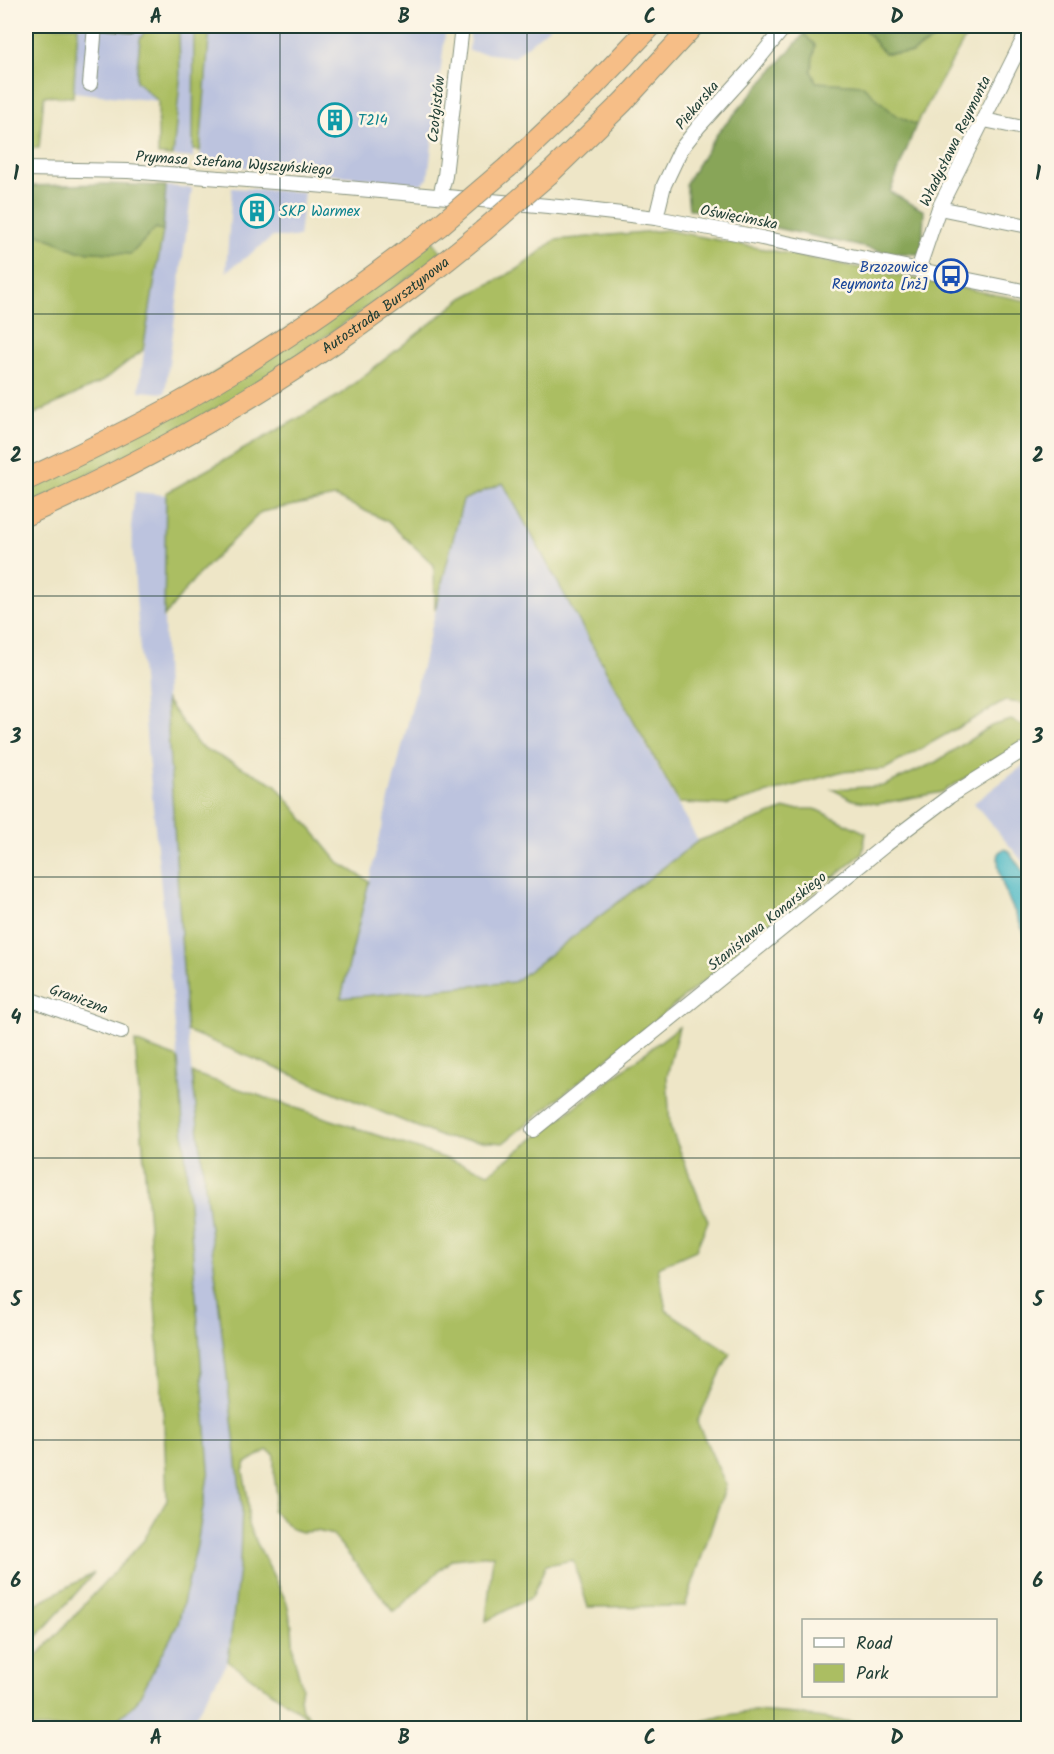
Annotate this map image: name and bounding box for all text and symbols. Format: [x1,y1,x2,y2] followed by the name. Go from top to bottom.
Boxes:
[150,2,162,34] text: A
[398,2,410,34] text: B
[644,2,656,34] text: C
[890,2,904,34] text: D
[914,72,998,211] street label: Władysława Reymonta
[422,73,453,144] street label: Czołgistów
[670,76,726,136] street label: Piekarska
[317,102,353,138] building icon: T214
[358,109,388,133] place label: T214
[135,145,333,183] street label: Prymasa Stefana Wyszyńskiego
[13,159,19,191] text: 1
[1035,159,1041,191] text: 1
[239,193,275,229] building icon: SKP Warmex
[698,199,780,237] street label: Oświęcimska
[280,200,360,224] place label: SKP Warmex
[317,251,455,361] street label: Autostrada Bursztynowa
[832,256,928,297] place label: Brzozowice Reymonta [nż]
[933,258,969,294] bus stop icon: Brzozowice Reymonta [nż]
[10,441,22,473] text: 2
[1032,441,1044,473] text: 2
[10,722,22,754] text: 3
[1032,722,1044,754] text: 3
[703,866,833,978] street label: Stanisława Konarskiego
[46,978,111,1022] street label: Graniczna
[11,1003,22,1035] text: 4
[1033,1003,1044,1035] text: 4
[10,1285,23,1317] text: 5
[1032,1285,1045,1317] text: 5
[11,1566,22,1598] text: 6
[1033,1566,1044,1598] text: 6
[802,1619,997,1697] legend
[856,1630,893,1659] text: Road
[856,1660,889,1689] text: Park
[150,1723,162,1754] text: A
[398,1723,410,1754] text: B
[644,1723,656,1754] text: C
[890,1723,904,1754] text: D

